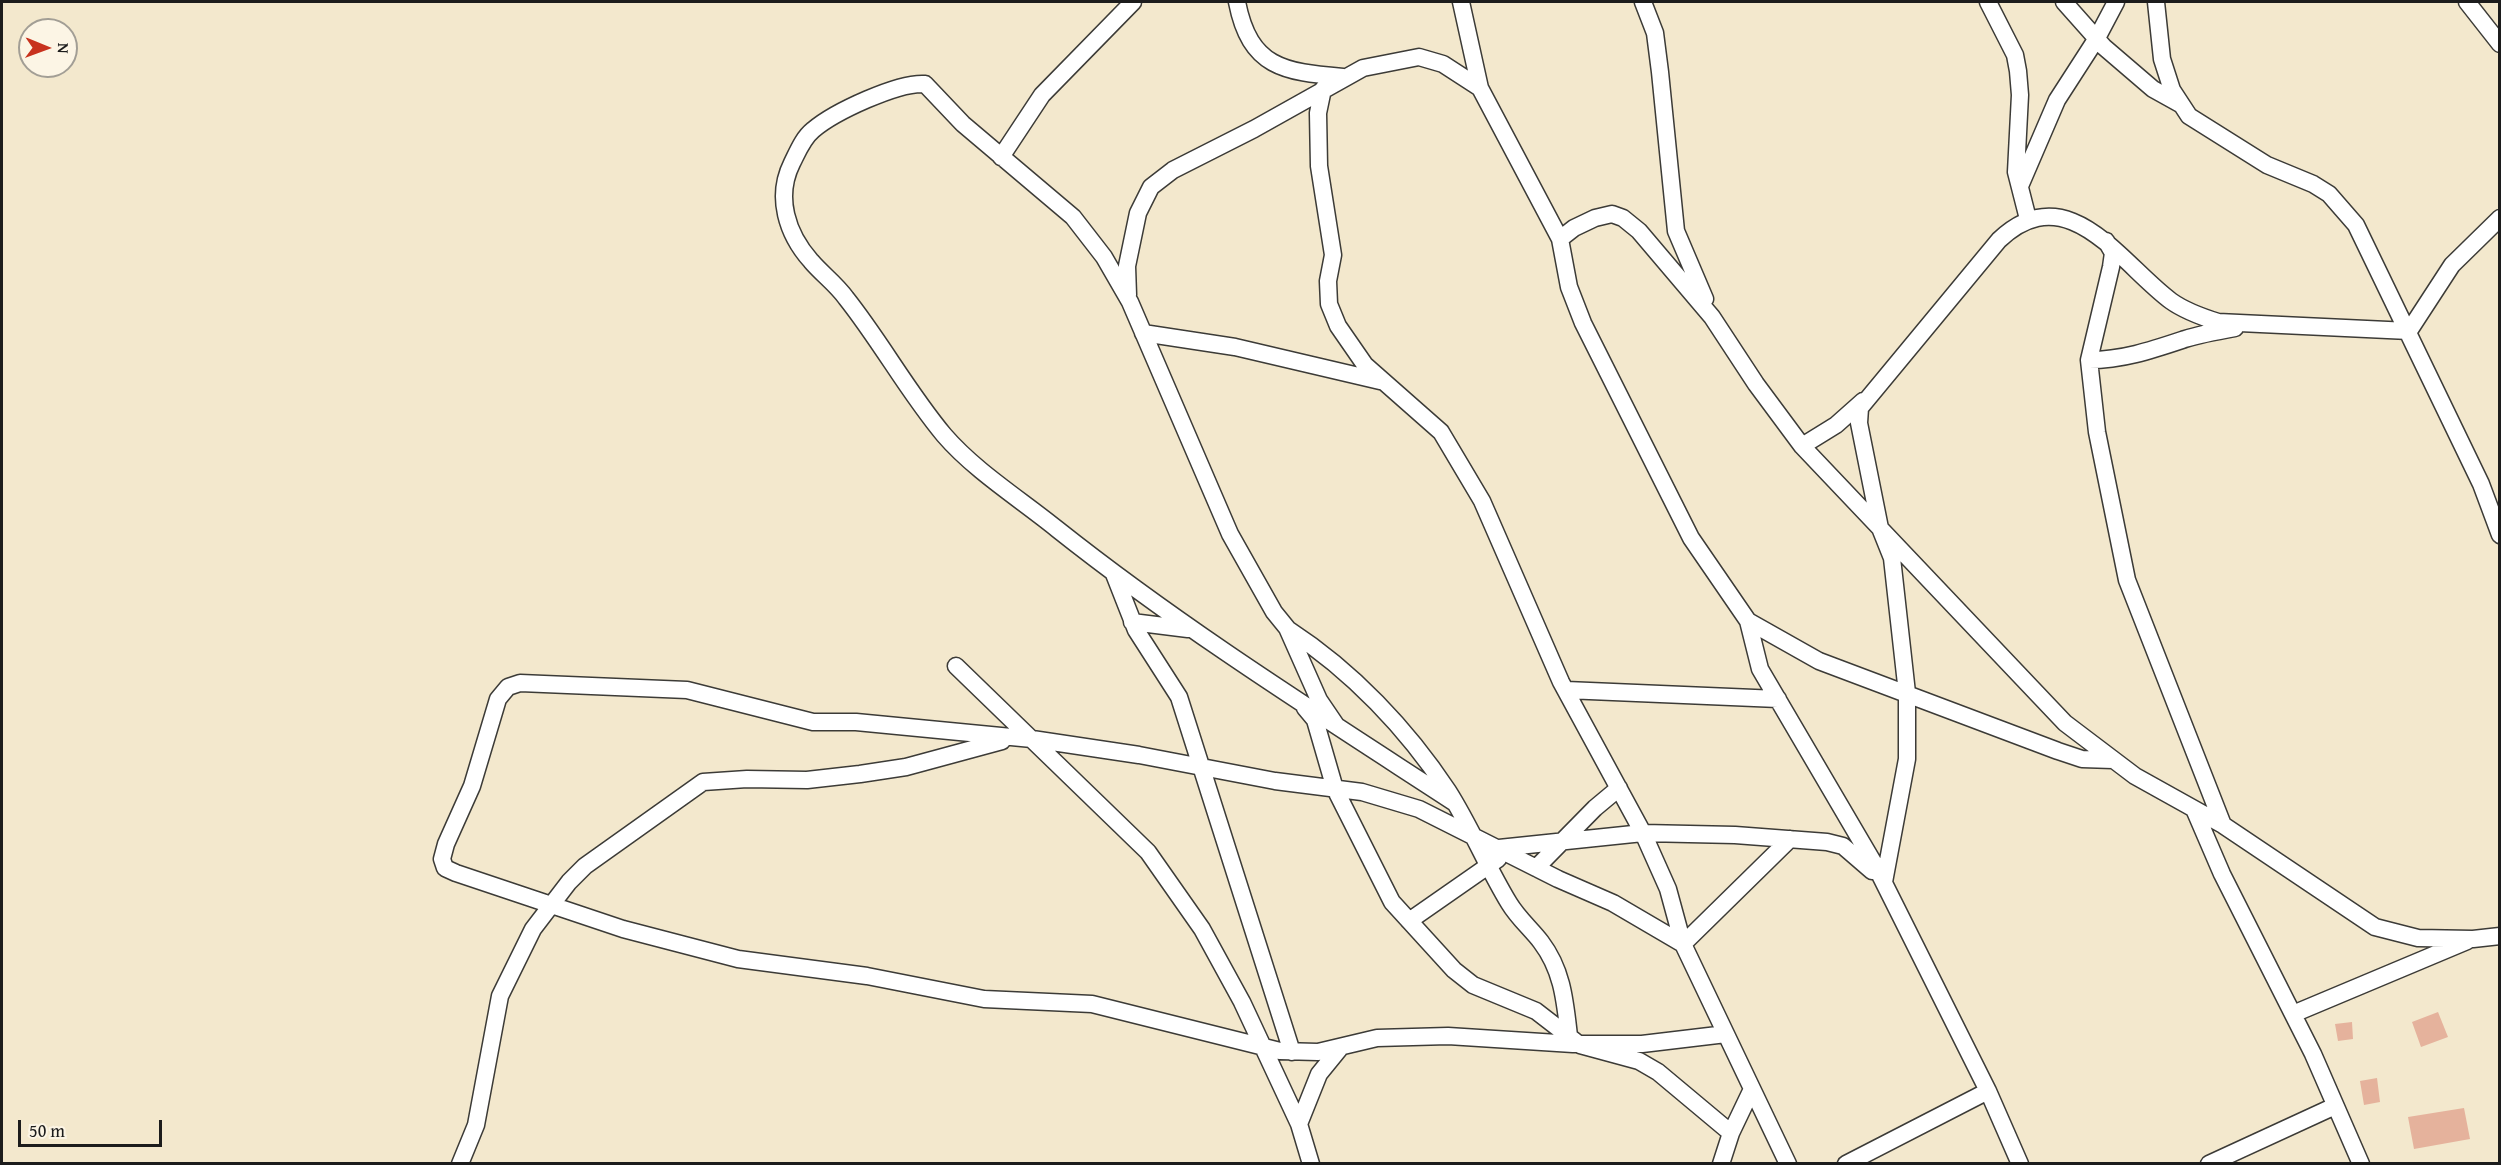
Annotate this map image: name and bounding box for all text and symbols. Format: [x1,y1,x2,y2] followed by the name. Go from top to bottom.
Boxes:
[18,18,78,78] north arrow
[52,43,76,54] text: N
[21,1108,165,1146] scale bar
[29,1117,65,1144] text: 50 m

